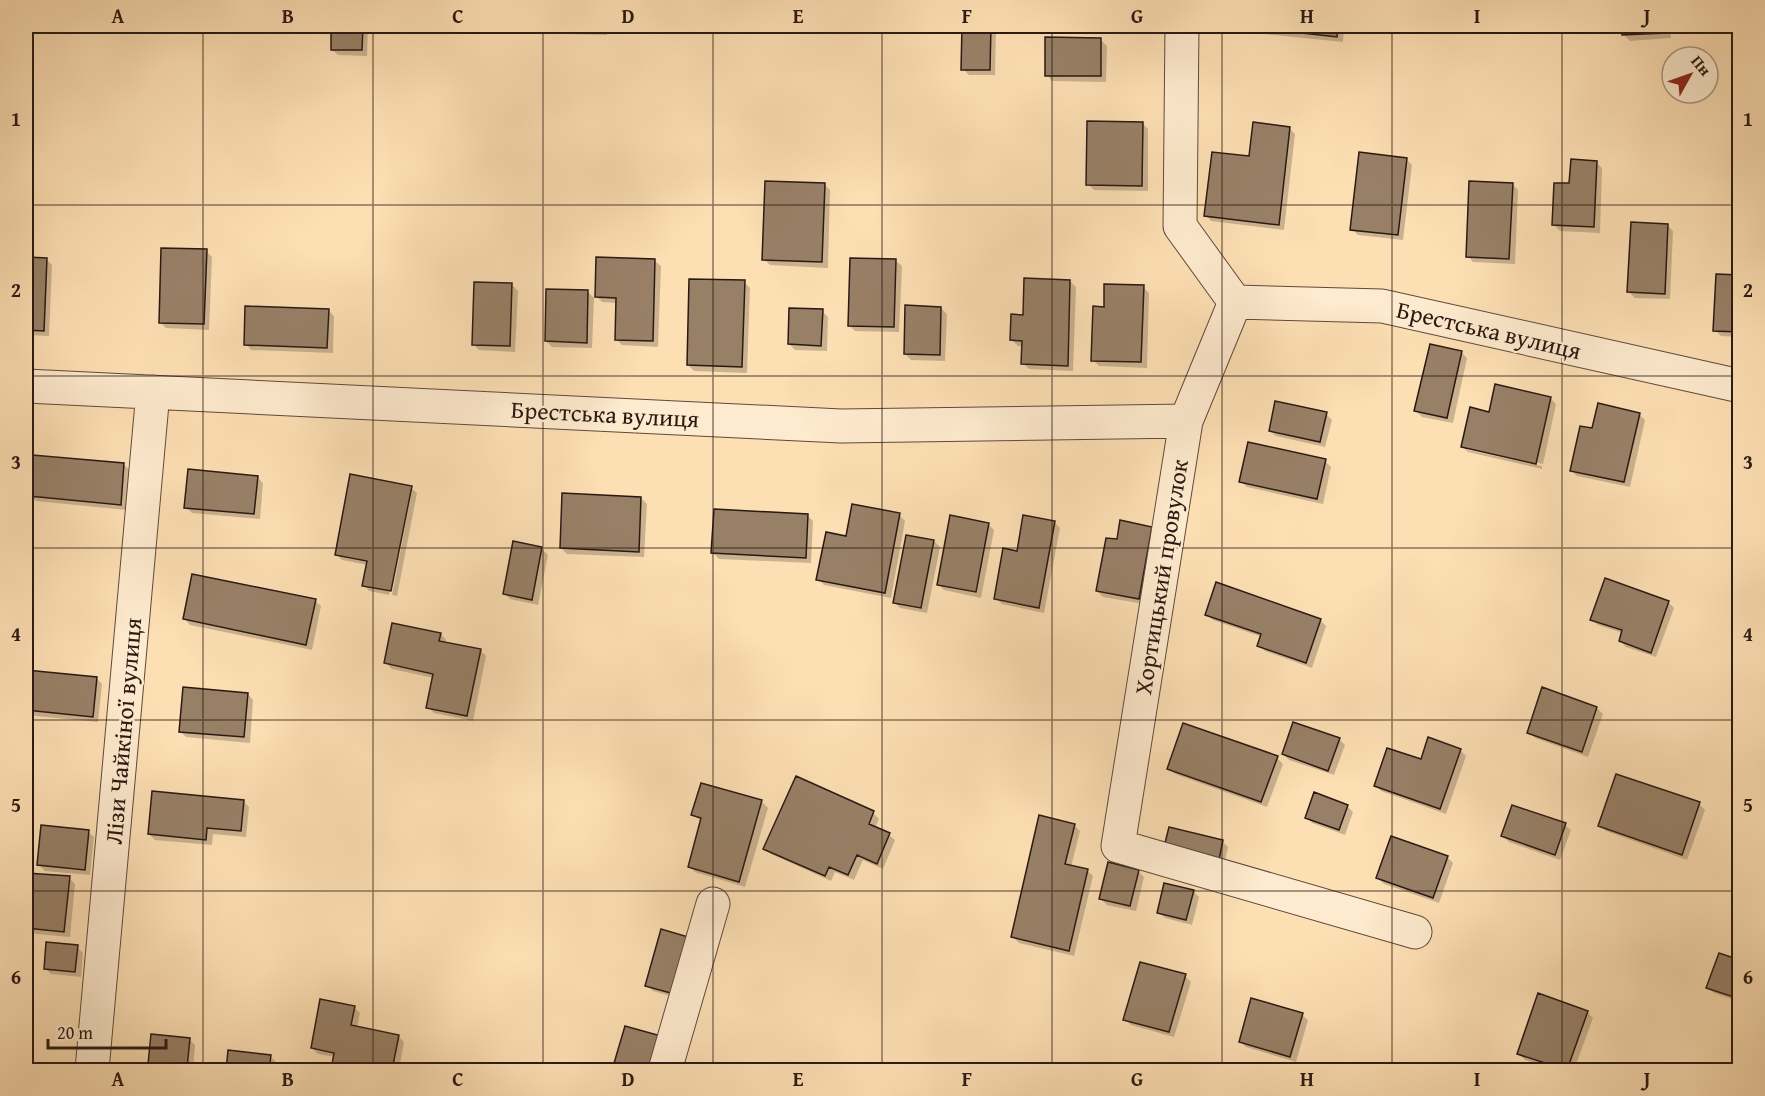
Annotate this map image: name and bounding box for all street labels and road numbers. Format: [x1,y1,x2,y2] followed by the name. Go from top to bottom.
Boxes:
[1393,292,1585,368] street label: Брестська вулиця
[510,392,700,436] street label: Брестська вулиця
[1125,456,1197,697] street label: Хортицький провулок
[96,616,150,846] street label: Лізи Чайкіної вулиця

